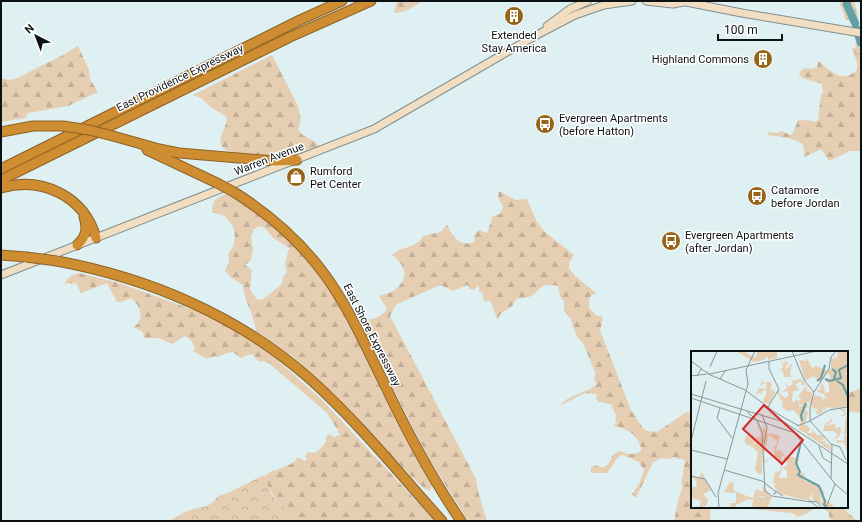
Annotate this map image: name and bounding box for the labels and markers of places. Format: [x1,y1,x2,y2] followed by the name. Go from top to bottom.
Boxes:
[503,5,525,27] building icon: Extended Stay America
[482,29,546,55] place label: Extended Stay America
[752,48,774,70] building icon: Highland Commons
[652,53,749,66] place label: Highland Commons
[559,112,668,138] place label: Evergreen Apartments (before Hatton)
[534,113,556,135] bus stop icon: Evergreen Apartments (before Hatton)
[310,165,362,191] place label: Rumford Pet Center
[285,166,307,188] shop icon: Rumford Pet Center
[771,184,840,210] place label: Catamore before Jordan
[746,185,768,207] bus stop icon: Catamore before Jordan
[685,229,794,255] place label: Evergreen Apartments (after Jordan)
[660,230,682,252] bus stop icon: Evergreen Apartments (after Jordan)

